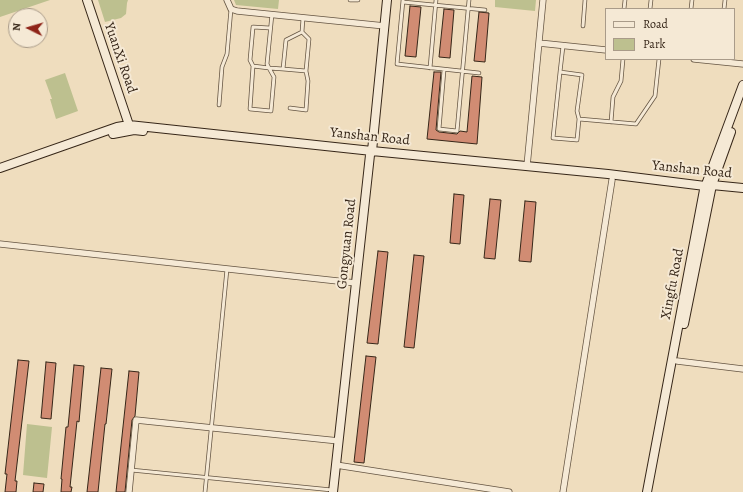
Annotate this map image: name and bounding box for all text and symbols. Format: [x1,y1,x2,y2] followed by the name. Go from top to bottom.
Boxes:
[8,8,48,48] north arrow
[605,8,735,60] legend
[643,16,668,32] text: Road
[100,20,140,96] street label: YuanXi Road
[9,22,24,32] text: N
[643,36,666,52] text: Park
[329,124,411,150] street label: Yanshan Road
[651,157,733,183] street label: Yanshan Road
[334,198,360,290] street label: Gongyuan Road
[658,247,688,321] street label: Xingfu Road

